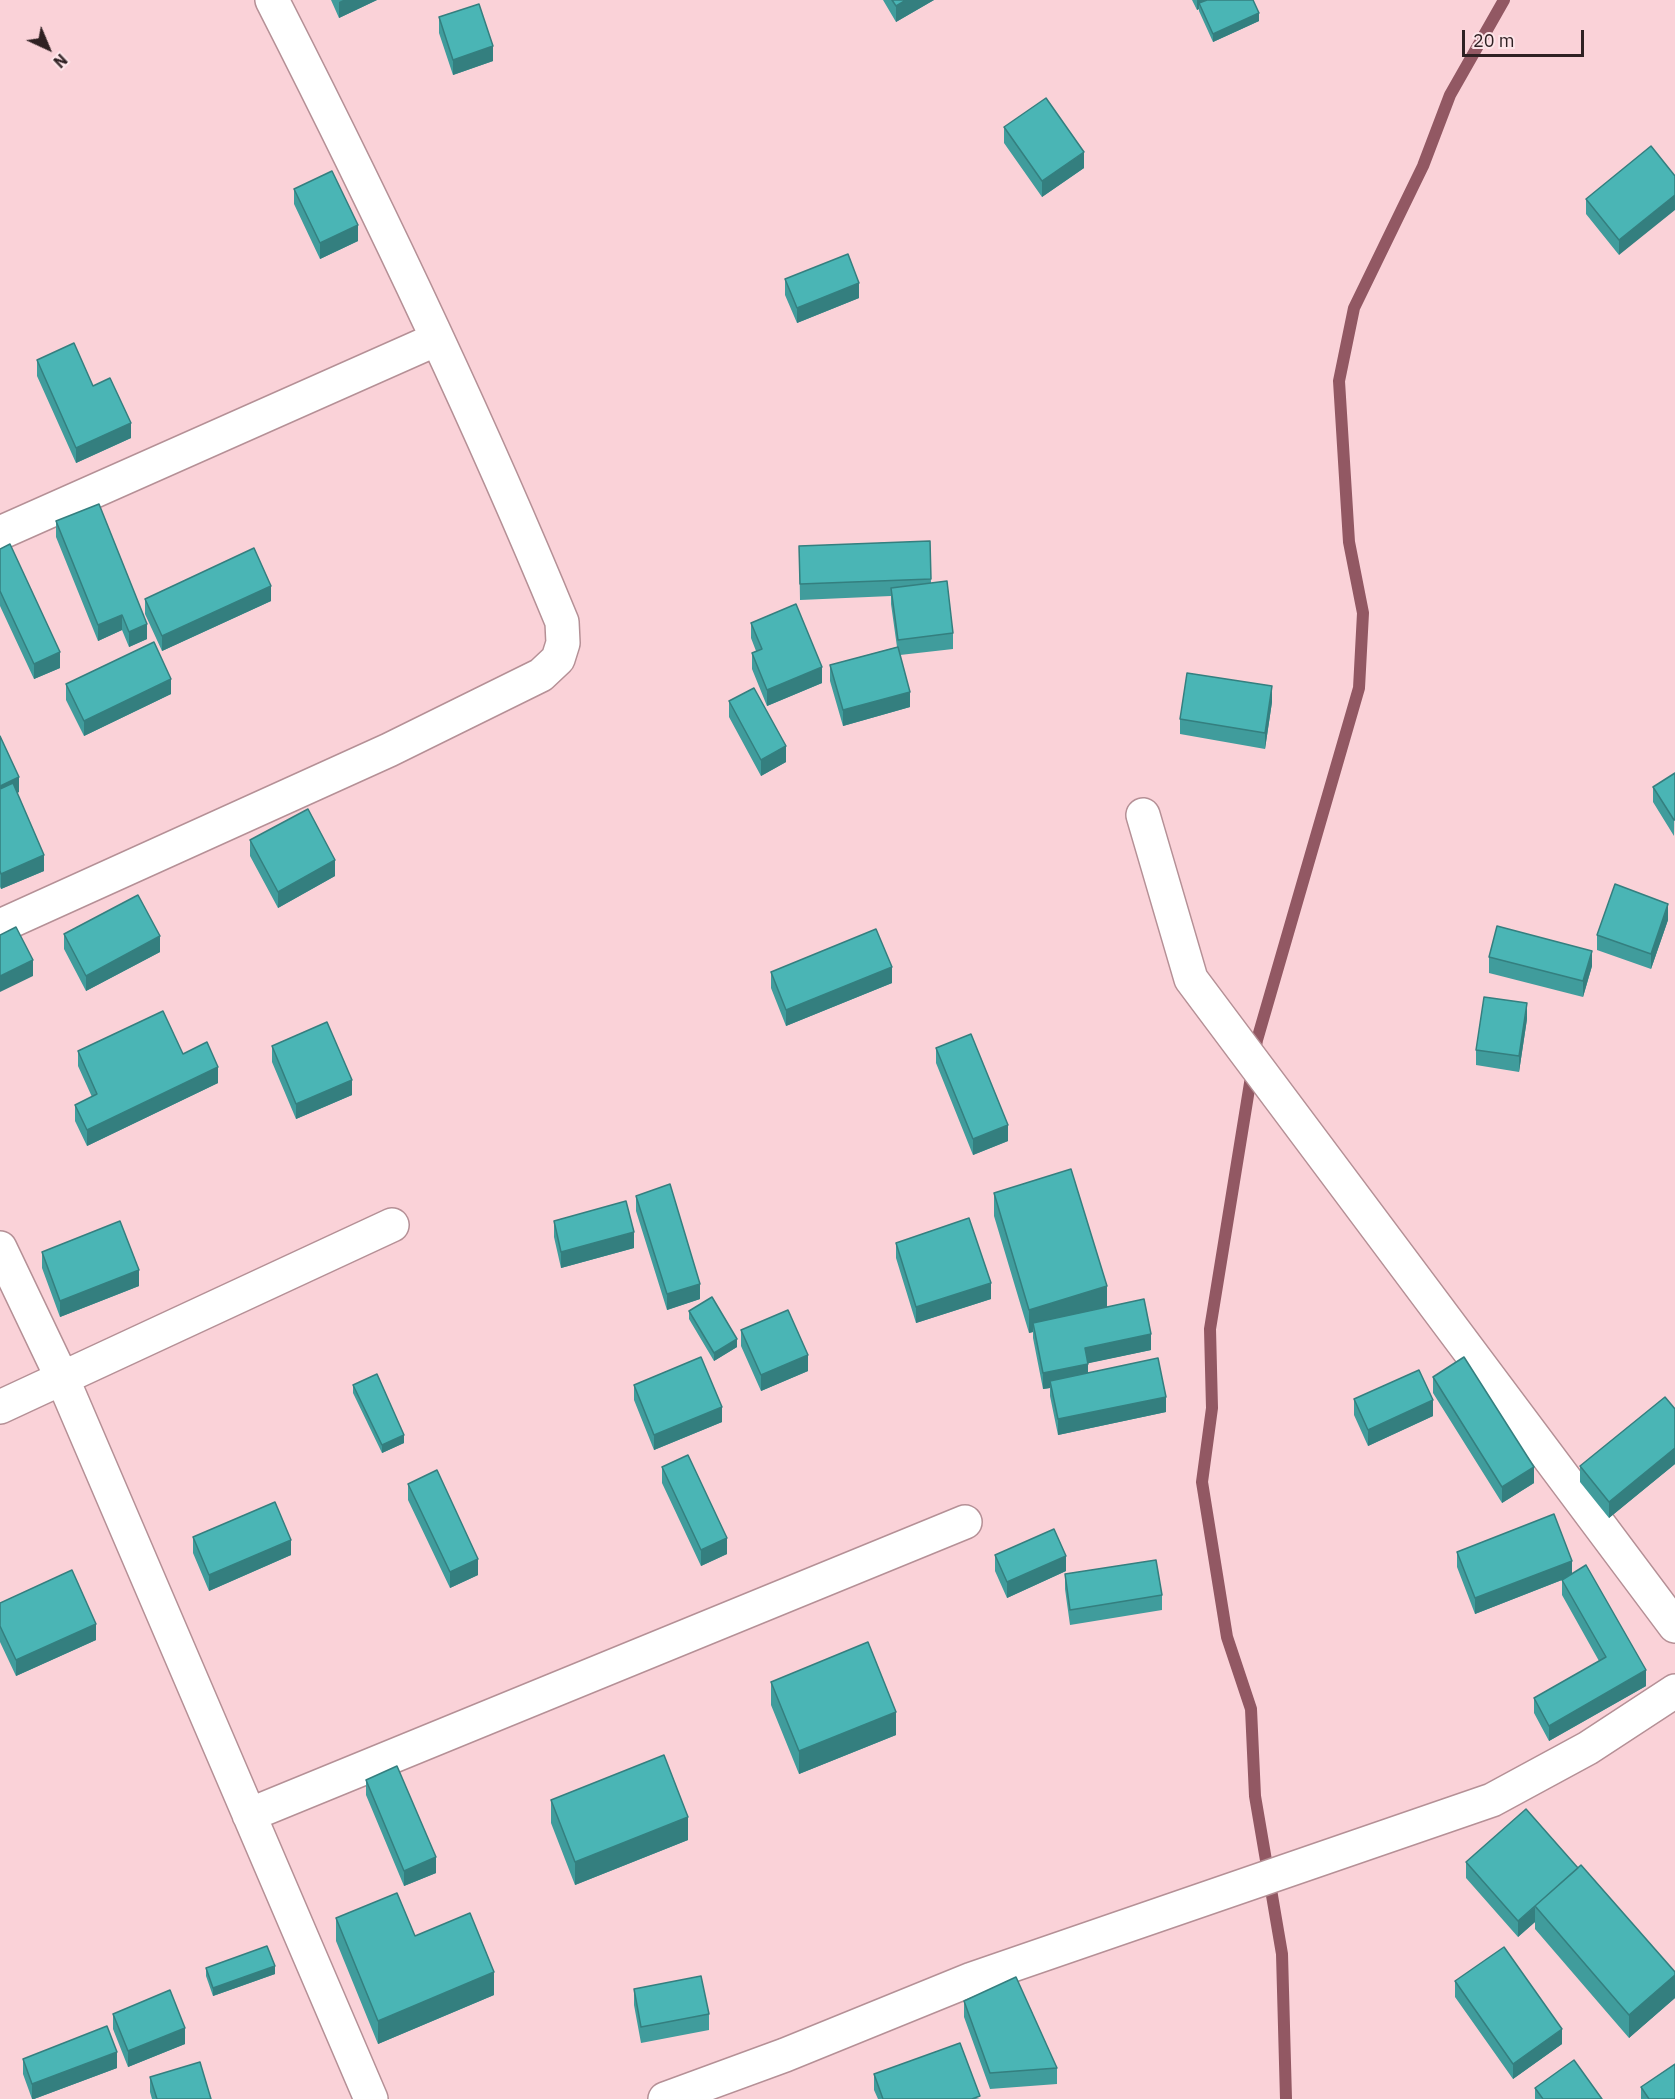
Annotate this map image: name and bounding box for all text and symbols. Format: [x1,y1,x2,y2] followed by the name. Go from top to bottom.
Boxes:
[18,18,78,78] north arrow
[1465,18,1586,56] scale bar
[1473,29,1515,52] text: 20 m
[49,50,72,72] text: N

